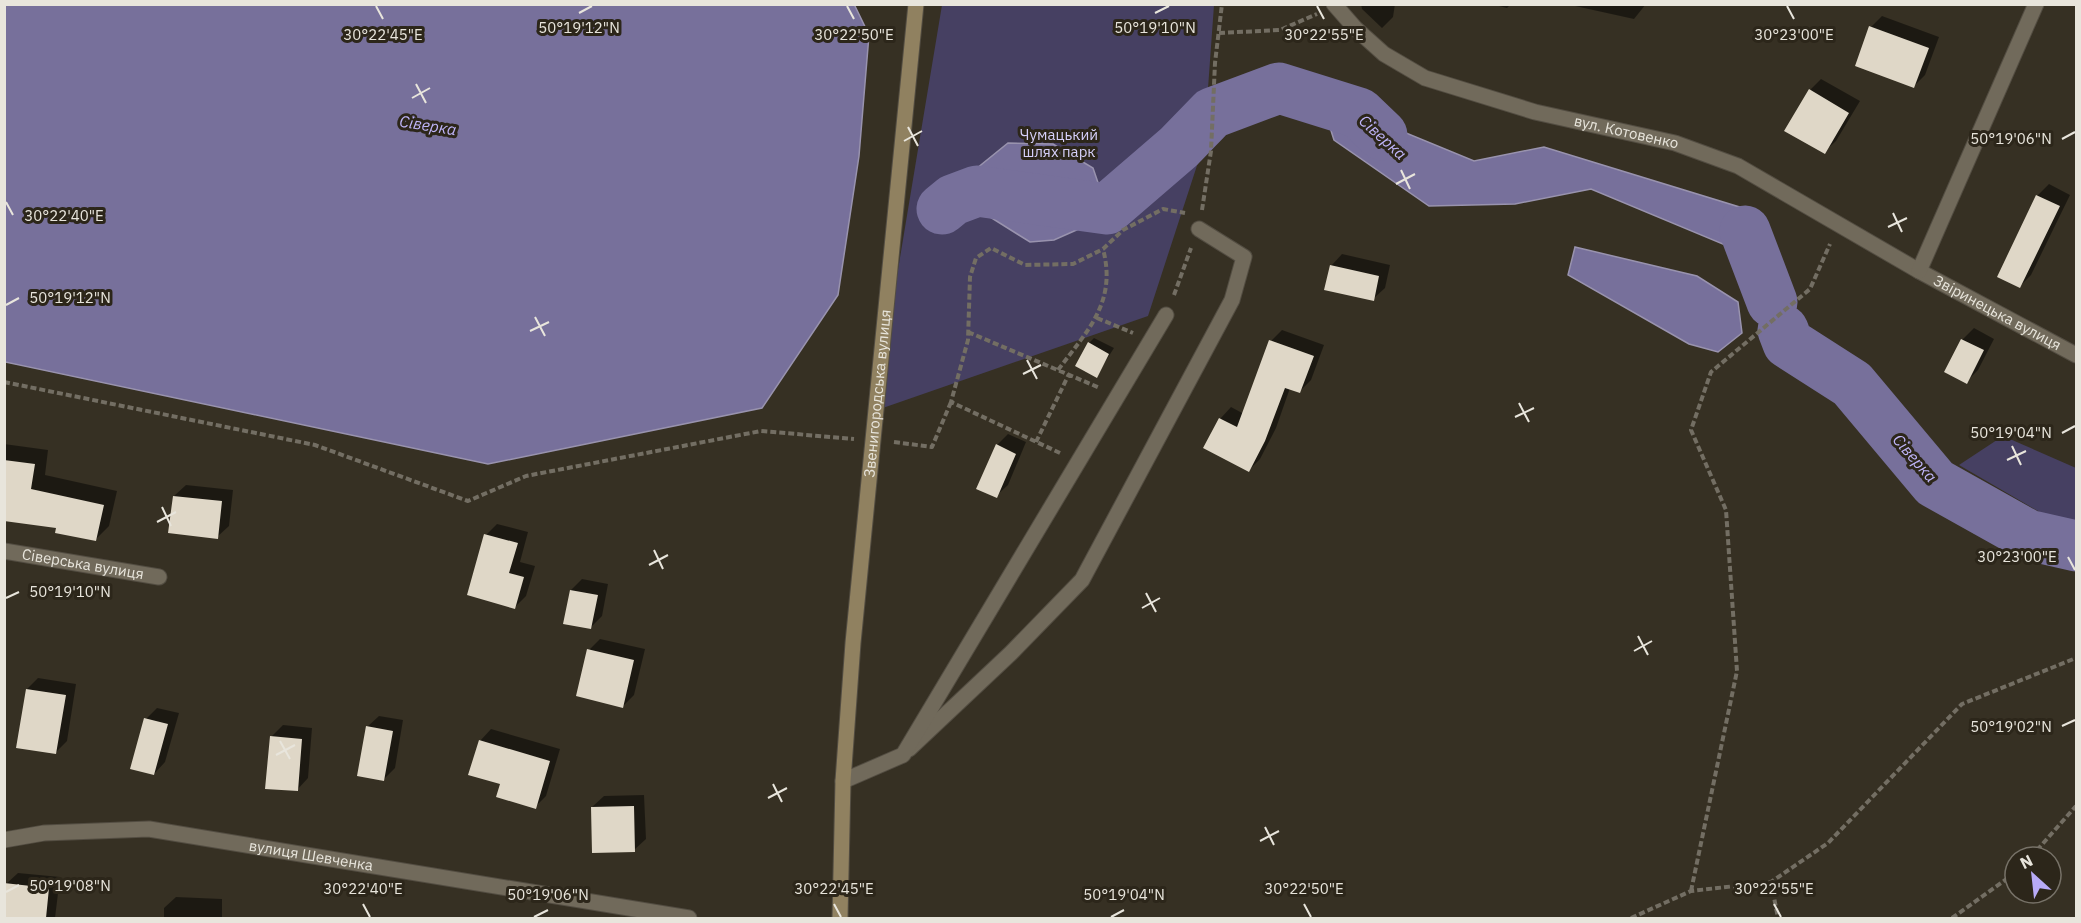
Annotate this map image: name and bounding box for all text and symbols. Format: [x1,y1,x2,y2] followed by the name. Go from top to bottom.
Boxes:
[538,18,620,37] text: 50°19'12"N
[1114,18,1196,37] text: 50°19'10"N
[343,25,423,44] text: 30°22'45"E
[814,25,894,44] text: 30°22'50"E
[1284,25,1364,44] text: 30°22'55"E
[1754,25,1834,44] text: 30°23'00"E
[1355,110,1411,164] water label: Сіверка
[398,111,458,139] water label: Сіверка
[1572,111,1681,153] street label: вул. Котовенко
[1020,125,1098,161] park label: Чумацький шлях парк
[1970,129,2052,148] text: 50°19'06"N
[24,206,104,225] text: 30°22'40"E
[1930,271,2065,354] street label: Звіринецька вулиця
[29,288,111,307] text: 50°19'12"N
[859,309,895,478] street label: Звенигородська вулиця
[1970,423,2052,442] text: 50°19'04"N
[1889,430,1941,486] water label: Сіверка
[21,544,145,583] street label: Сіверська вулиця
[1977,547,2057,566] text: 30°23'00"E
[29,582,111,601] text: 50°19'10"N
[1970,717,2052,736] text: 50°19'02"N
[248,836,375,875] street label: вулиця Шевченка
[2003,845,2063,905] north arrow
[2016,850,2036,873] text: N
[29,876,111,895] text: 50°19'08"N
[323,879,403,898] text: 30°22'40"E
[794,879,874,898] text: 30°22'45"E
[1264,879,1344,898] text: 30°22'50"E
[1734,879,1814,898] text: 30°22'55"E
[507,885,589,904] text: 50°19'06"N
[1083,885,1165,904] text: 50°19'04"N

